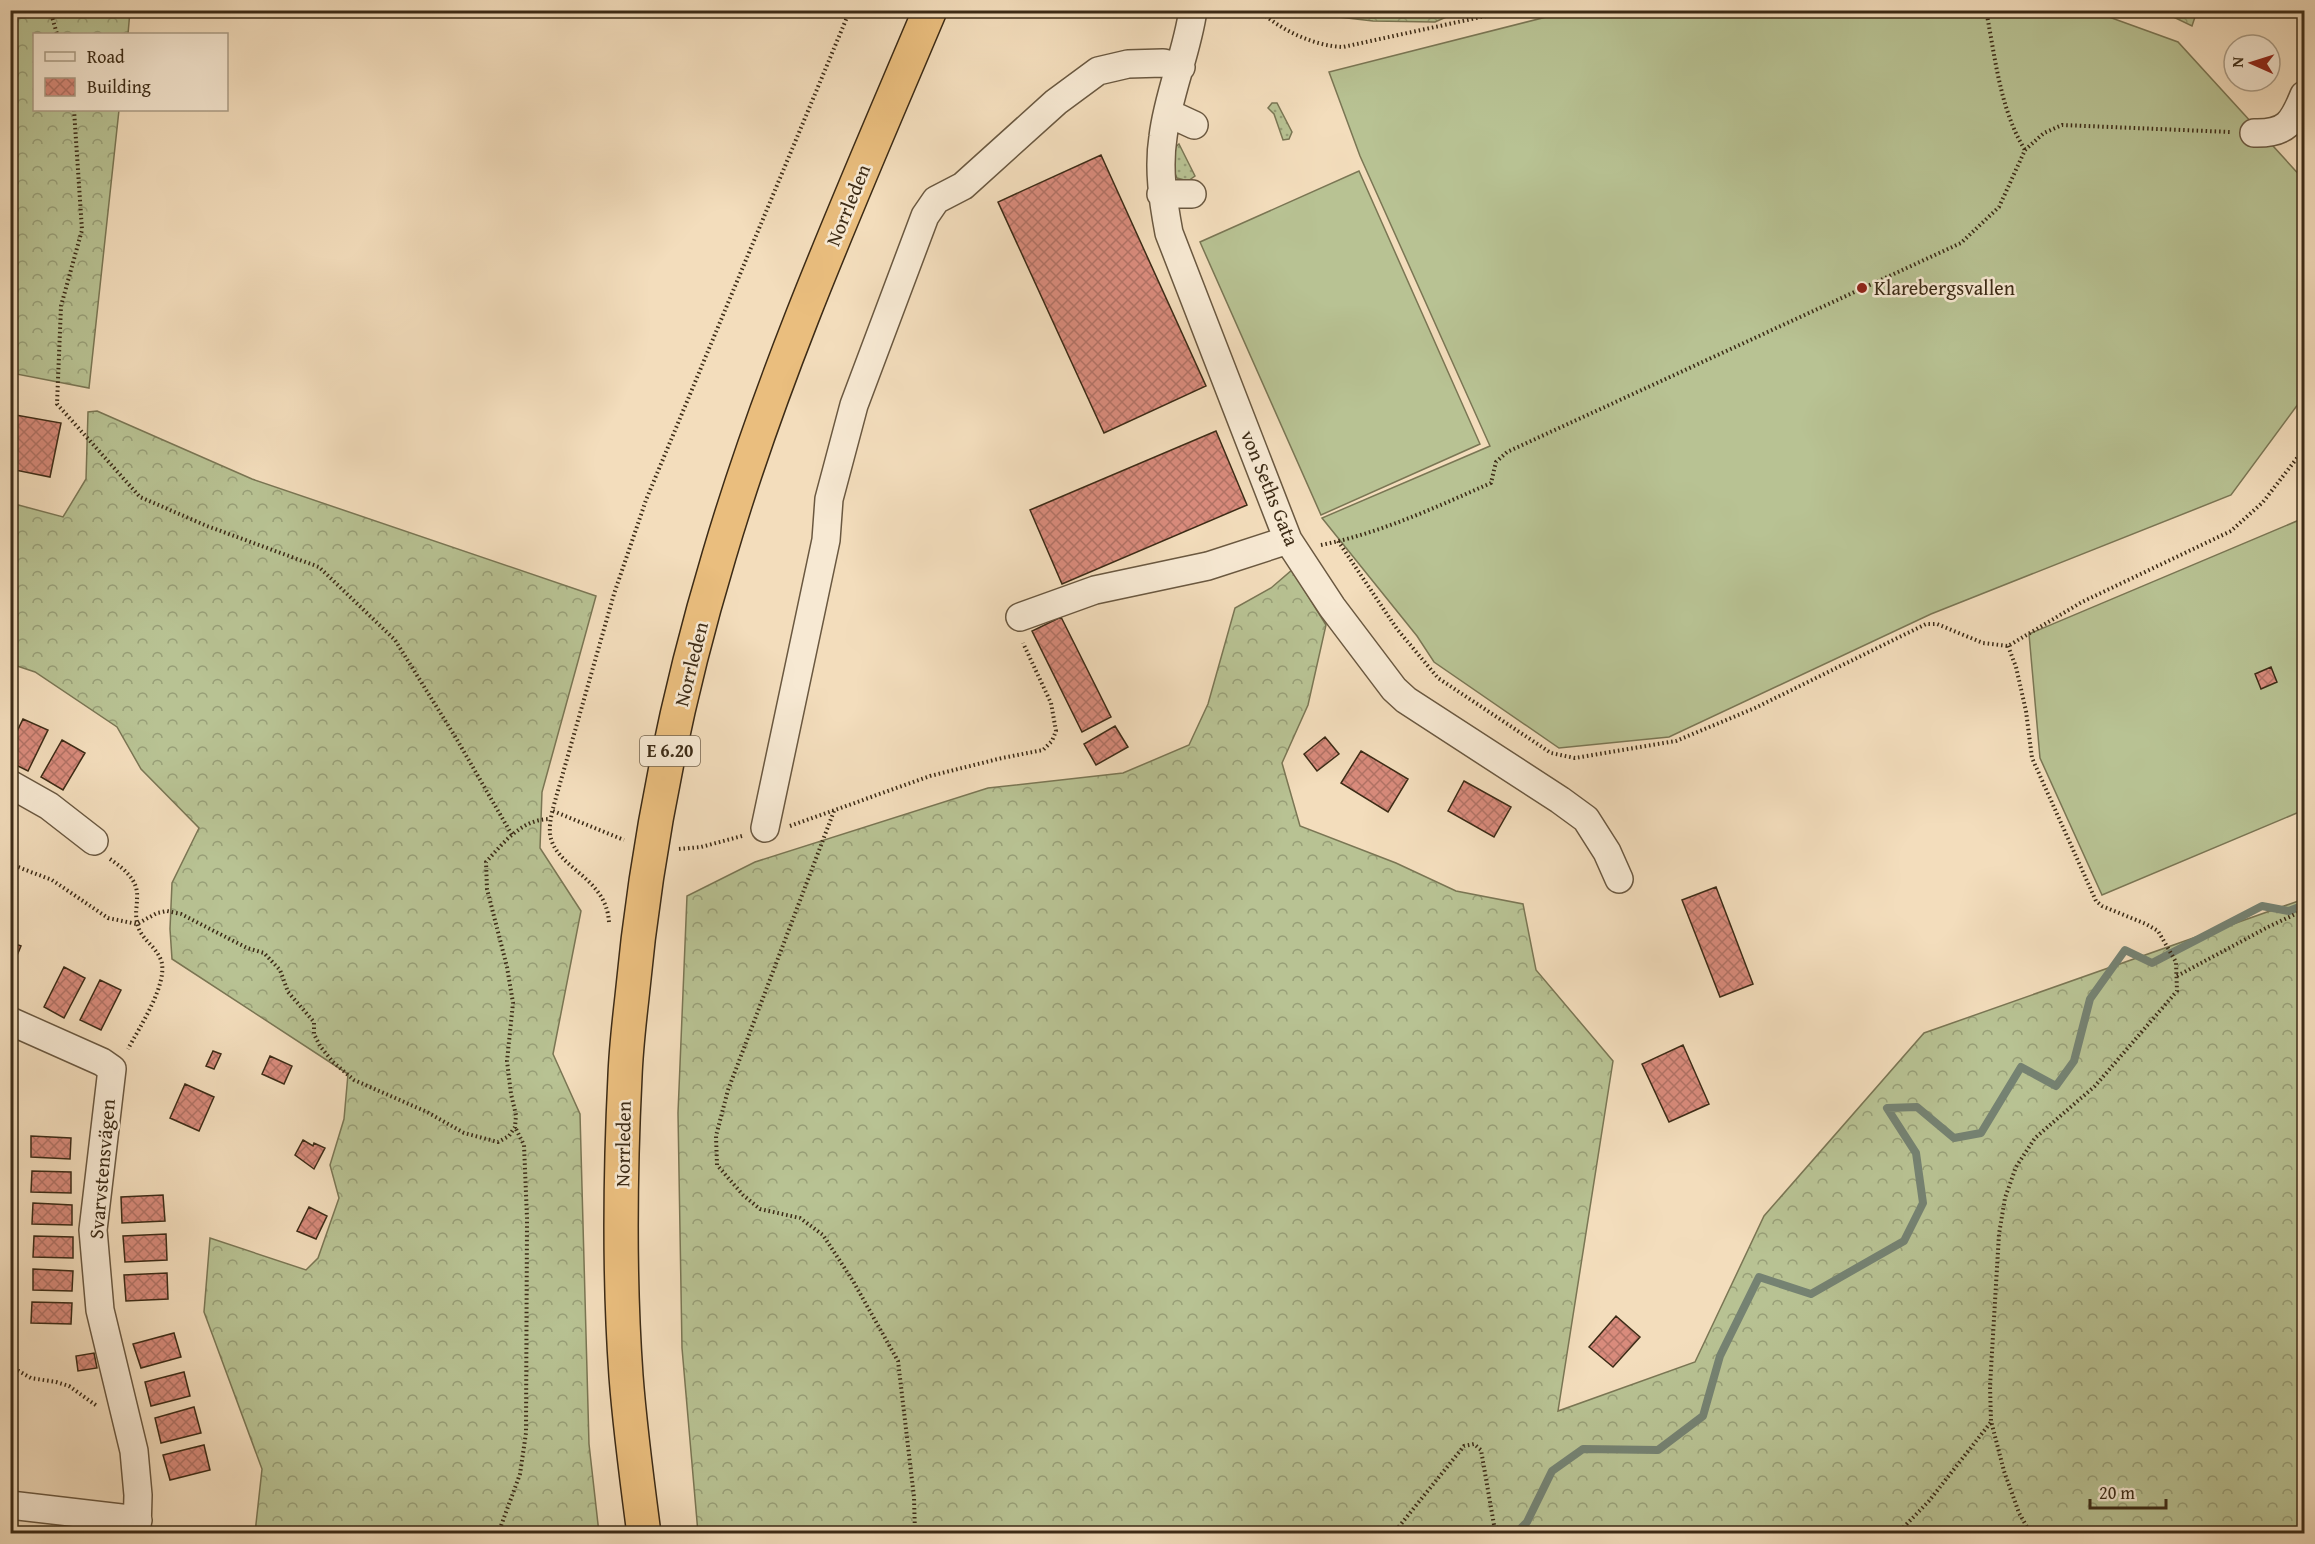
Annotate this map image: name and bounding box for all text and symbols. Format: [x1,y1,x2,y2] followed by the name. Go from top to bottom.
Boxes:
[33,33,228,111] legend
[2222,33,2282,93] north arrow
[87,43,125,70] text: Road
[2225,56,2249,68] text: N
[87,73,151,100] text: Building
[818,159,877,250] street label: Norrleden
[1874,273,2015,302] place label: Klarebergsvallen
[1855,281,1869,295] marker: Klarebergsvallen
[1234,425,1307,551] street label: von Seths Gata
[666,619,715,709] street label: Norrleden
[640,736,700,766] road number: E 6.20
[81,1098,122,1240] street label: Svarvstensvägen
[607,1101,638,1187] street label: Norrleden
[2090,1472,2166,1510] scale bar
[2099,1479,2135,1506] text: 20 m

